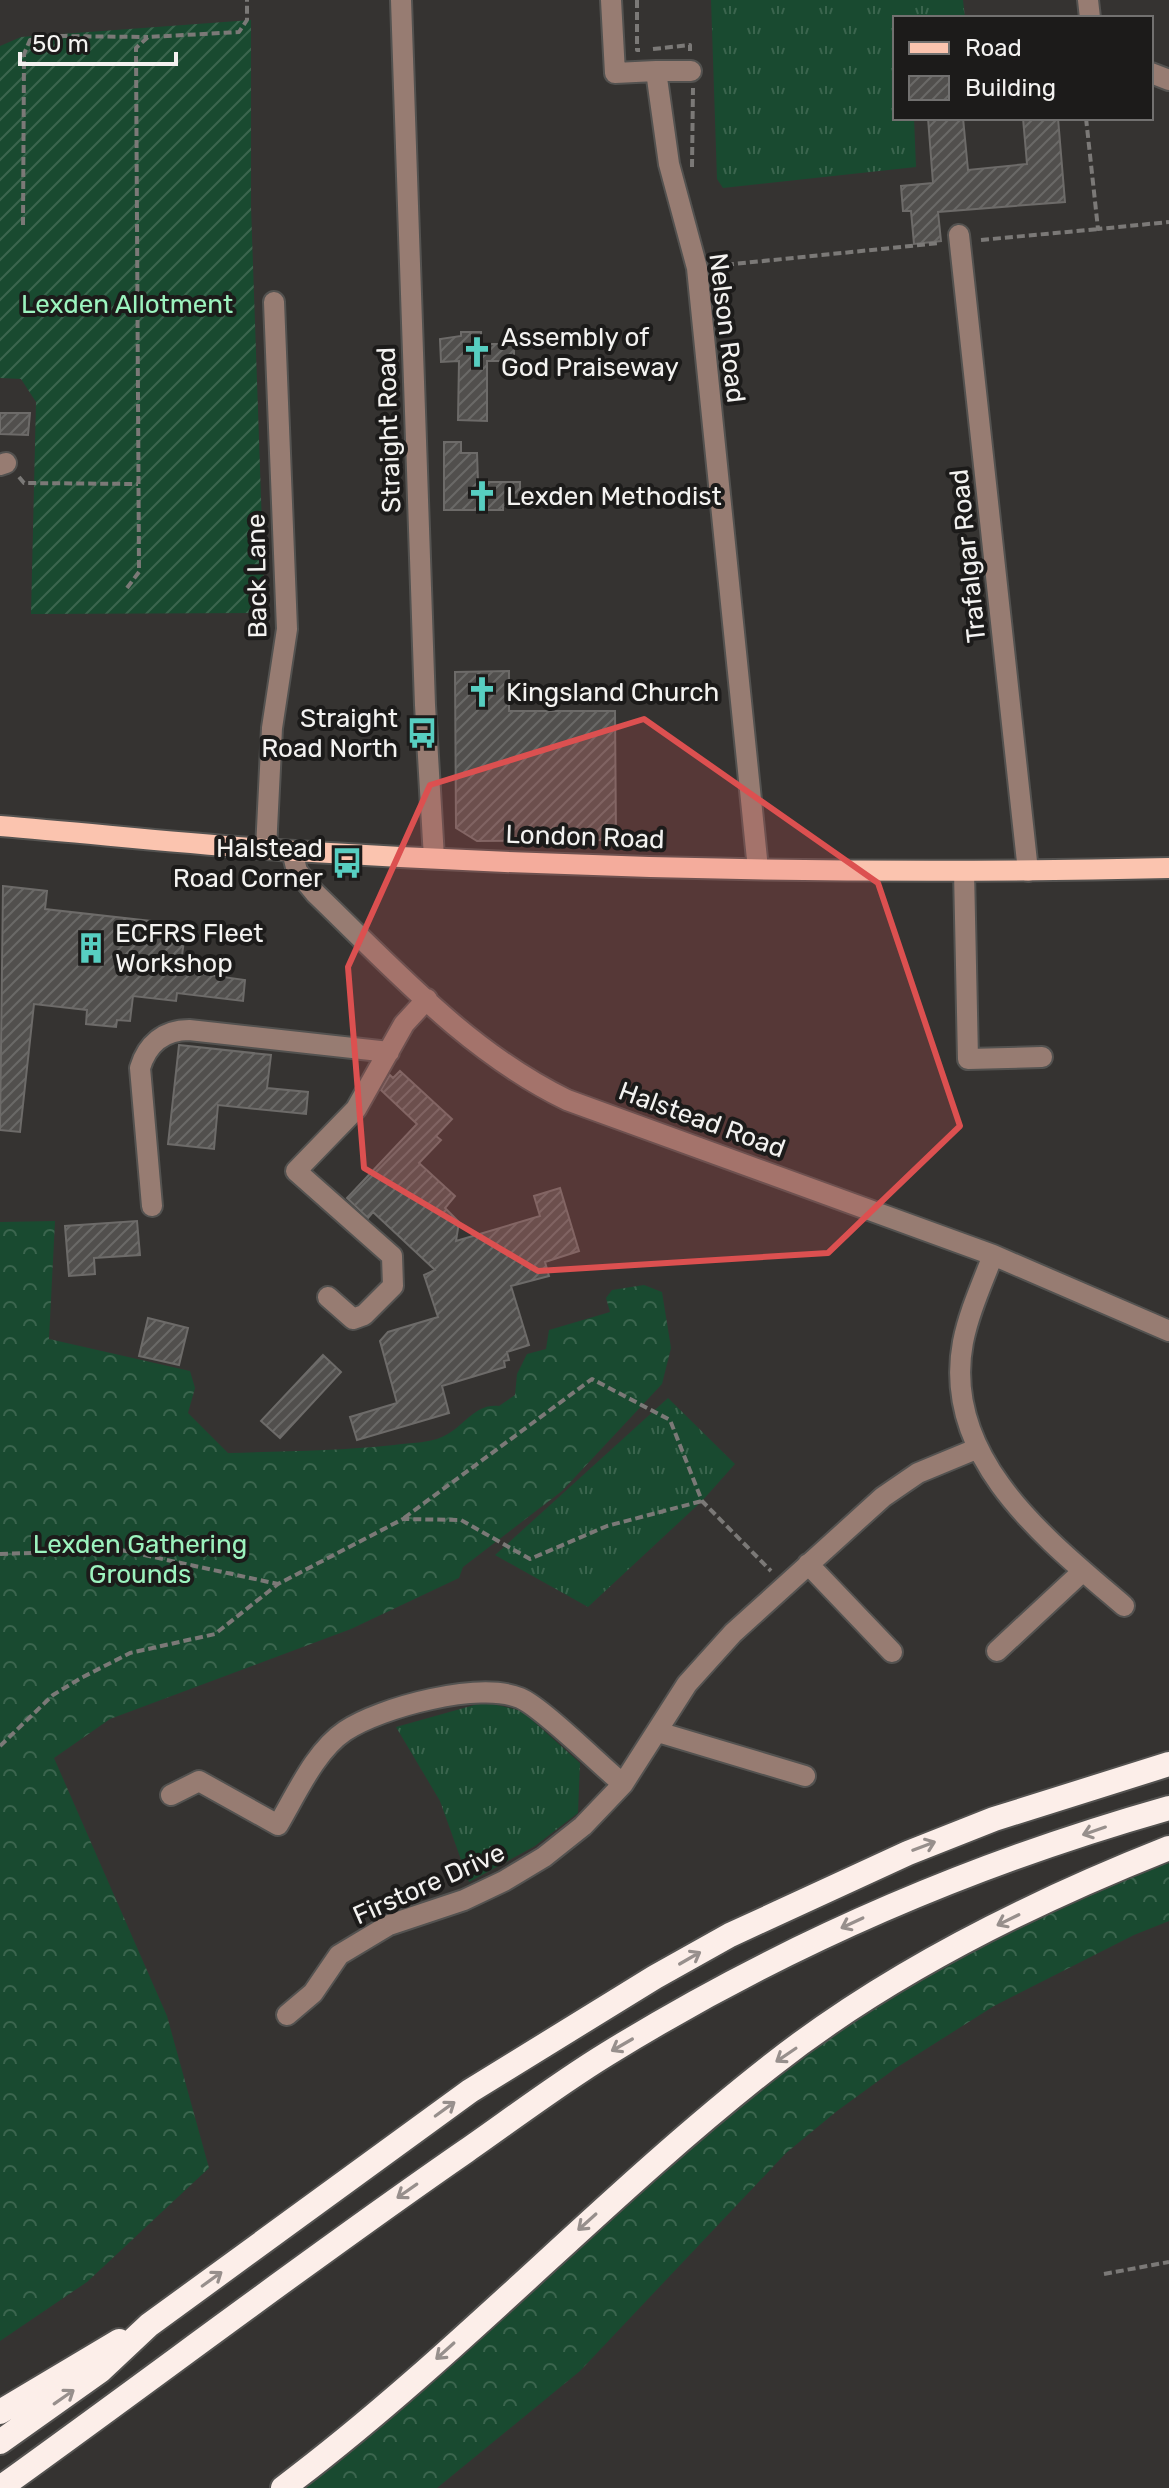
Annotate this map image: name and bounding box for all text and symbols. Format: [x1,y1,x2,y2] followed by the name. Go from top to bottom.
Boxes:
[20,16,176,66] scale bar
[893,16,1153,120] legend
[32,30,89,58] text: 50 m
[965,34,1022,62] text: Road
[965,74,1056,102] text: Building
[702,251,752,405] street label: Nelson Road
[21,289,233,320] park label: Lexden Allotment
[501,322,679,383] place label: Assembly of God Praiseway
[460,335,494,369] church icon: Assembly of God Praiseway
[371,347,407,513] street label: Straight Road
[943,468,993,644] street label: Trafalgar Road
[465,479,499,513] church icon: Lexden Methodist
[506,481,722,512] place label: Lexden Methodist
[240,513,274,639] street label: Back Lane
[465,675,499,709] church icon: Kingsland Church
[506,677,719,708] place label: Kingsland Church
[261,703,398,764] place label: Straight Road North
[405,716,439,750] bus stop icon: Straight Road North
[505,819,665,855] street label: London Road
[173,833,323,894] place label: Halstead Road Corner
[330,846,364,880] bus stop icon: Halstead Road Corner
[115,918,263,979] place label: ECFRS Fleet Workshop
[74,931,108,965] building icon: ECFRS Fleet Workshop
[614,1076,790,1164] street label: Halstead Road
[33,1529,247,1590] park label: Lexden Gathering Grounds
[1082,1824,1107,1839] one-way arrow
[348,1837,510,1931] street label: Firstore Drive
[911,1838,936,1852] one-way arrow
[996,1913,1020,1928] one-way arrow
[840,1917,864,1932] one-way arrow
[677,1949,701,1965] one-way arrow
[611,2037,634,2053] one-way arrow
[775,2047,797,2063] one-way arrow
[434,2101,455,2118] one-way arrow
[397,2183,419,2200] one-way arrow
[577,2213,597,2231] one-way arrow
[201,2271,223,2287] one-way arrow
[436,2342,456,2360] one-way arrow
[52,2389,74,2405] one-way arrow

